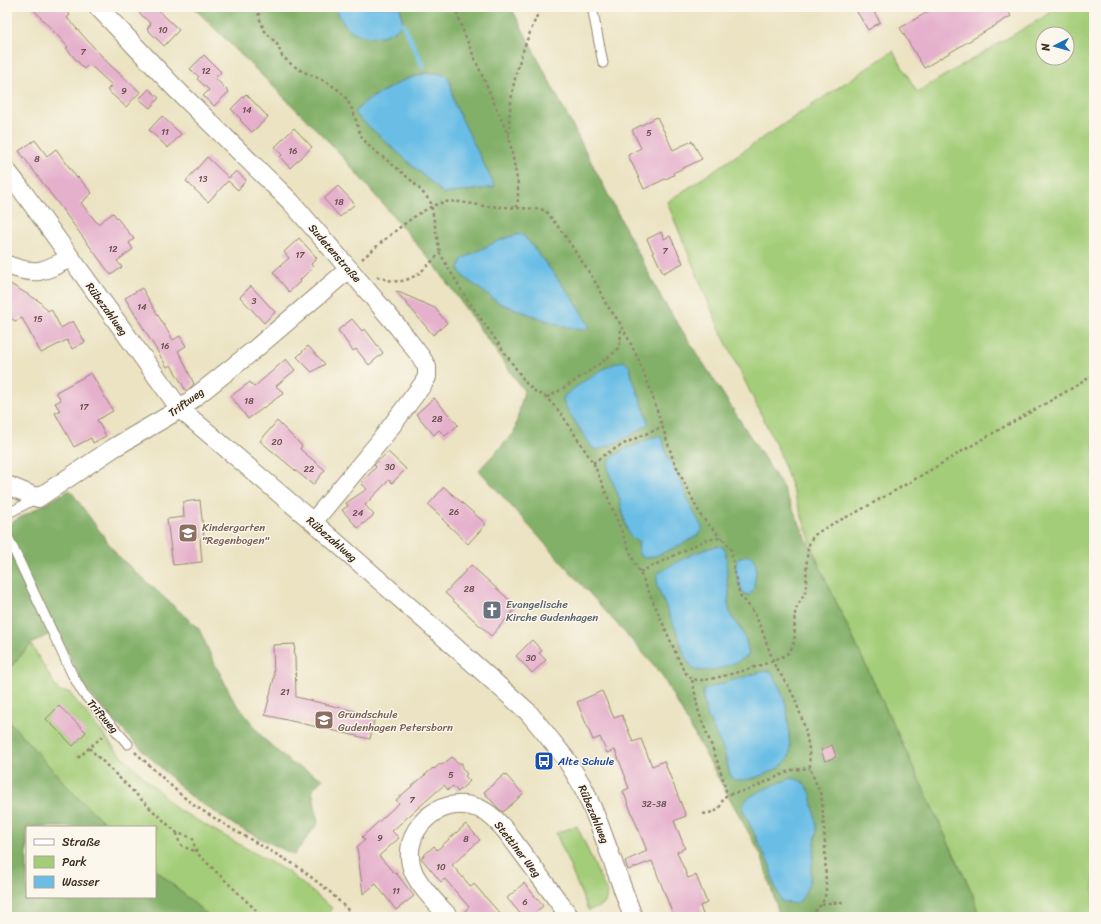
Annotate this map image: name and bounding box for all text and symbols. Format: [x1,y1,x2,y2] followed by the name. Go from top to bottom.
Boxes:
[158,22,168,38] house number: 10
[1035,26,1075,66] north arrow
[1036,42,1056,53] text: N
[80,44,86,60] house number: 7
[201,63,211,79] house number: 12
[121,83,127,99] house number: 9
[242,102,252,118] house number: 14
[161,124,169,140] house number: 11
[646,125,652,141] house number: 5
[289,143,297,159] house number: 16
[34,151,40,167] house number: 8
[199,171,207,187] house number: 13
[334,194,344,210] house number: 18
[303,219,366,288] street label: Sudetenstraße
[108,241,118,257] house number: 12
[662,243,668,259] house number: 7
[295,247,305,263] house number: 17
[81,278,133,340] street label: Rübezahlweg
[252,293,257,309] house number: 3
[137,299,147,315] house number: 14
[33,311,43,327] house number: 15
[161,338,169,354] house number: 16
[164,382,209,422] street label: Triftweg
[244,393,254,409] house number: 18
[79,399,89,415] house number: 17
[432,411,443,427] house number: 28
[272,434,283,450] house number: 20
[385,459,396,475] house number: 30
[304,461,314,477] house number: 22
[449,504,459,520] house number: 26
[353,505,364,521] house number: 24
[302,512,362,567] street label: Rübezahlweg
[202,518,270,550] place label: Kindergarten "Regenbogen"
[177,522,199,544] school or university icon: Kindergarten "Regenbogen"
[464,581,475,597] house number: 28
[506,595,598,627] place label: Evangelische Kirche Gudenhagen
[481,599,503,621] church icon: Evangelische Kirche Gudenhagen
[526,650,537,666] house number: 30
[280,684,290,700] house number: 21
[82,695,123,738] street label: Triftweg
[338,705,453,737] place label: Grundschule Gudenhagen Petersborn
[313,709,335,731] school or university icon: Grundschule Gudenhagen Petersborn
[533,750,555,772] bus stop icon: Alte Schule
[557,752,615,771] place label: Alte Schule
[448,767,454,783] house number: 5
[573,782,615,847] street label: Rübezahlweg
[409,792,415,808] house number: 7
[642,796,667,812] house number: 32-38
[489,817,546,882] street label: Stettiner Weg
[26,826,156,898] legend
[377,830,383,846] house number: 9
[62,831,100,853] text: Straße
[463,831,469,847] house number: 8
[62,851,87,873] text: Park
[436,859,446,875] house number: 10
[62,871,100,893] text: Wasser
[392,883,400,899] house number: 11
[522,894,528,910] house number: 6

